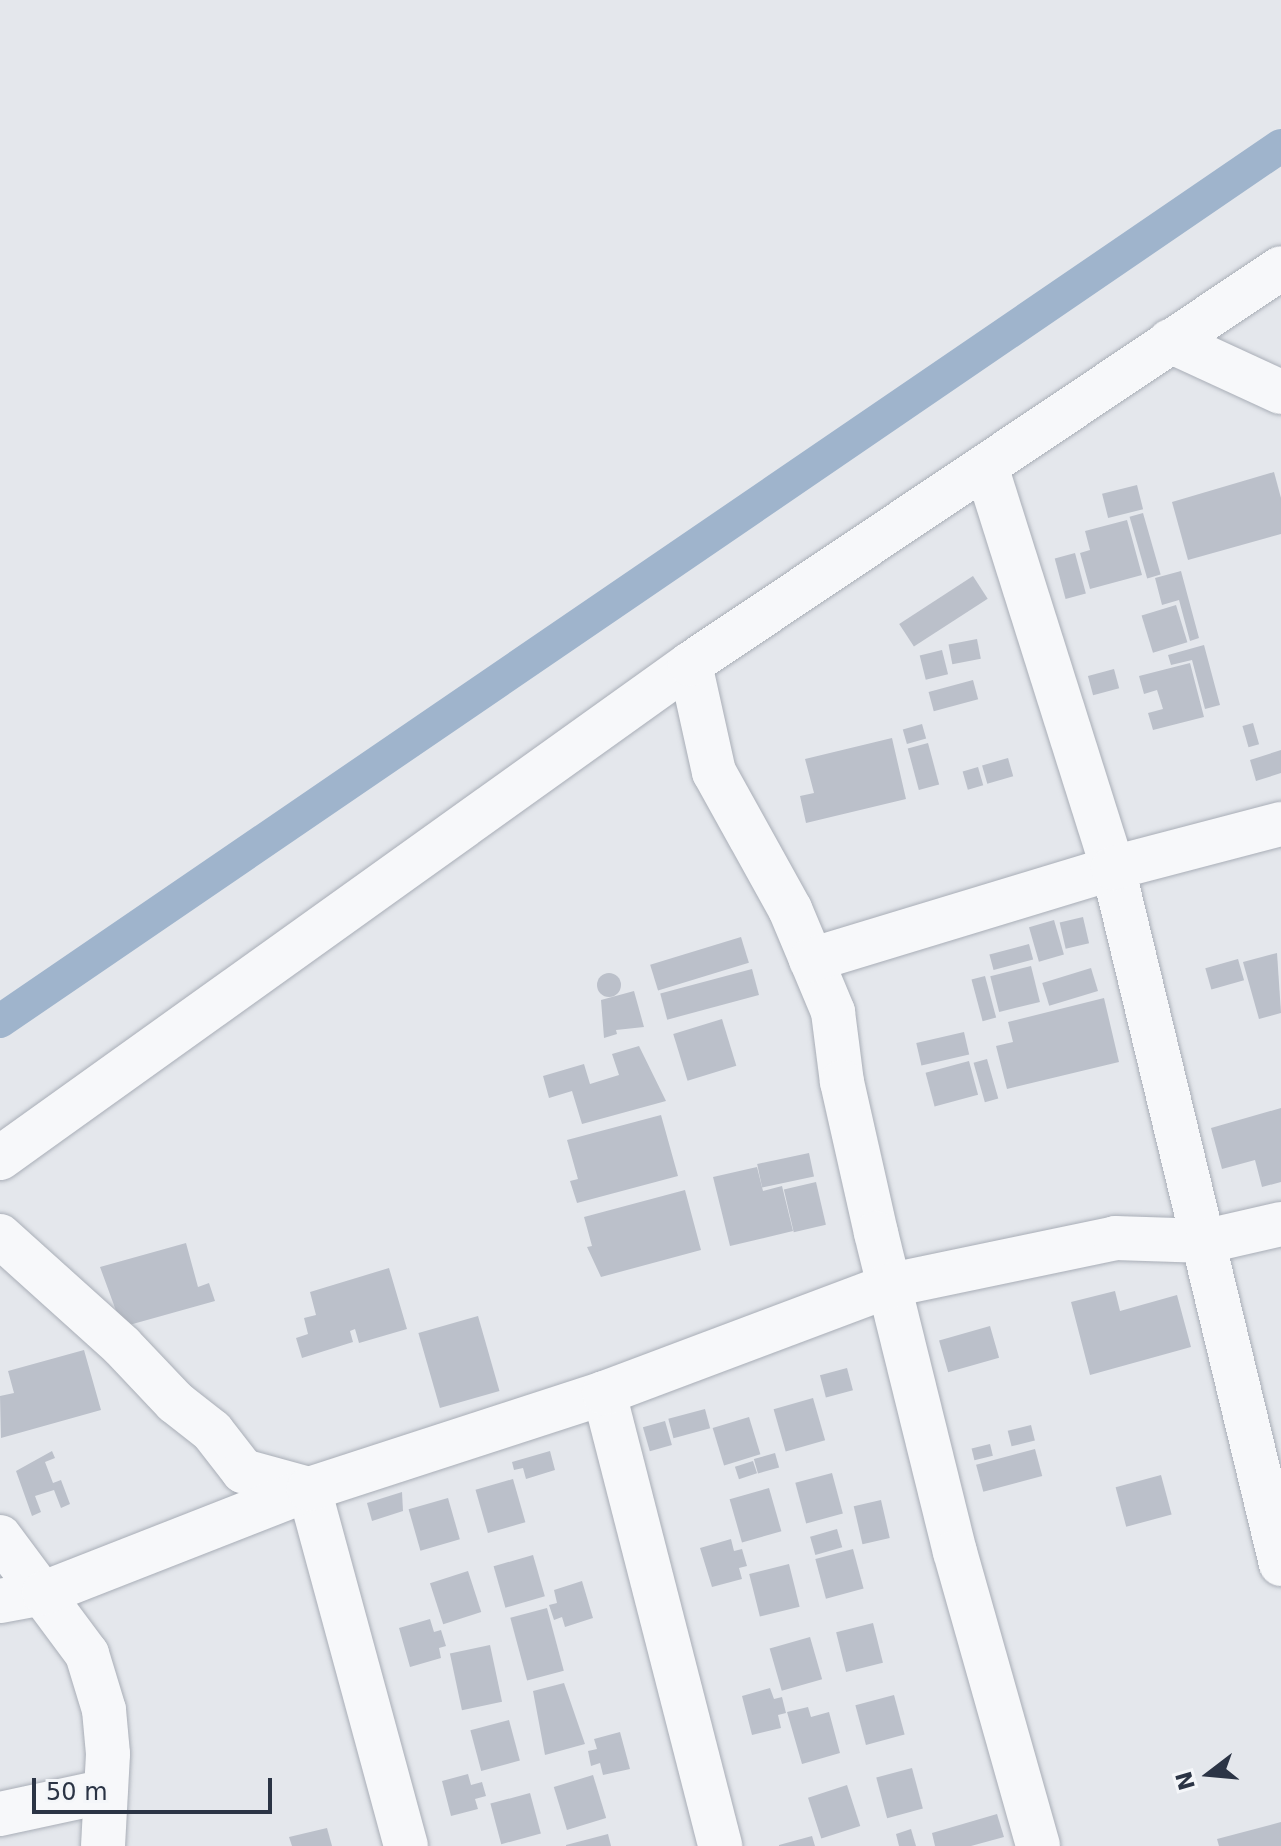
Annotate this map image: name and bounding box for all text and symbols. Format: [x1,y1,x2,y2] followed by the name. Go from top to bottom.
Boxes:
[1169,1734,1249,1814] north arrow
[36,1762,276,1812] scale bar
[1171,1768,1200,1793] text: N
[46,1778,108,1806] text: 50 m

